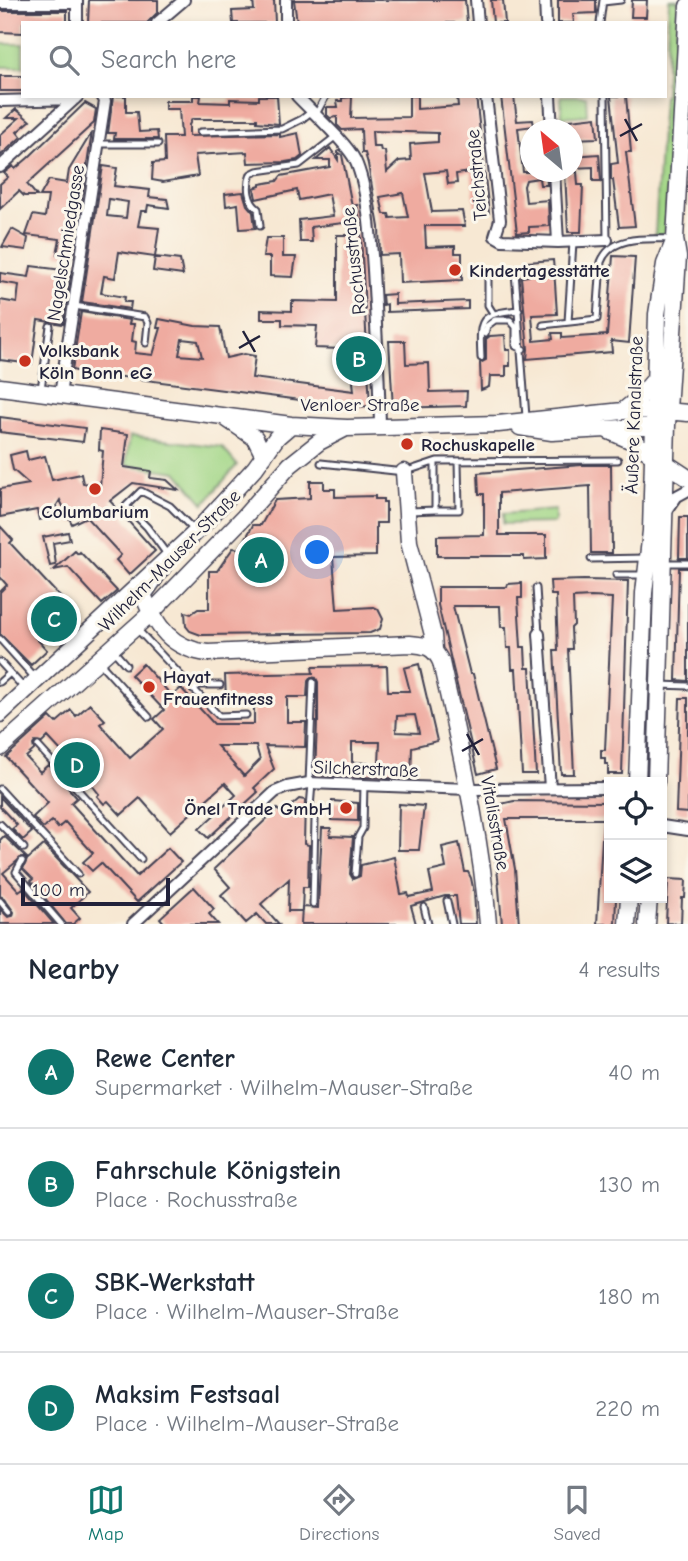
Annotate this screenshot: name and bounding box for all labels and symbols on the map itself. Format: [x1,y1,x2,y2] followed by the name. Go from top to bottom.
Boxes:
[520,119,583,182] north arrow
[462,128,492,221] street label: Teichstraße
[43,163,89,323] street label: Nagelschmiedgasse
[337,206,371,316] street label: Rochusstraße
[469,260,610,282] place label: Kindertagesstätte
[447,262,463,278] marker: Kindertagesstätte
[336,333,382,385] pin: B
[620,336,648,494] street label: Äußere Kanalstraße
[39,340,153,384] place label: Volksbank Köln Bonn eG
[17,353,33,369] marker: Volksbank Köln Bonn eG
[300,394,420,416] street label: Venloer Straße
[421,434,535,456] place label: Rochuskapelle
[399,436,415,452] marker: Rochuskapelle
[87,481,103,497] marker: Columbarium
[94,485,245,636] street label: Wilhelm-Mauser-Straße
[41,501,149,523] place label: Columbarium
[238,534,284,586] pin: A
[300,535,334,569] your location
[31,593,77,645] pin: C
[163,666,273,710] place label: Hayat Frauenfitness
[141,679,157,695] marker: Hayat Frauenfitness
[54,739,100,791] pin: D
[313,756,419,782] street label: Silcherstraße
[476,774,514,872] street label: Vitalisstraße
[184,798,332,820] place label: Önel Trade GmbH
[338,800,354,816] marker: Önel Trade GmbH
[21,875,170,907] scale bar

